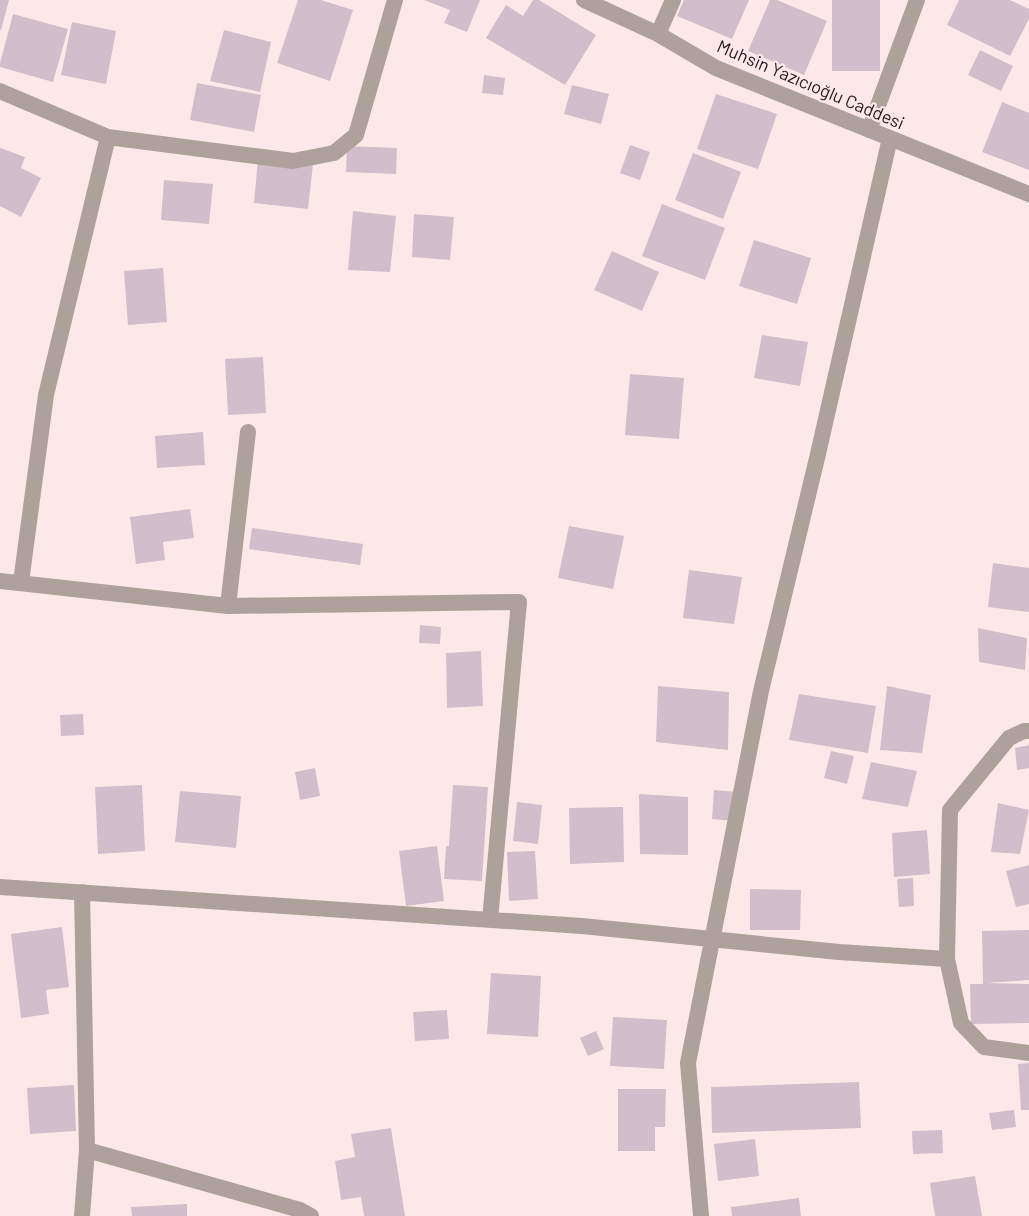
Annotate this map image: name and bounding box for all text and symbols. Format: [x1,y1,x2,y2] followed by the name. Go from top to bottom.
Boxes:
[714,35,908,133] street label: Muhsin Yazıcıoğlu Caddesi

